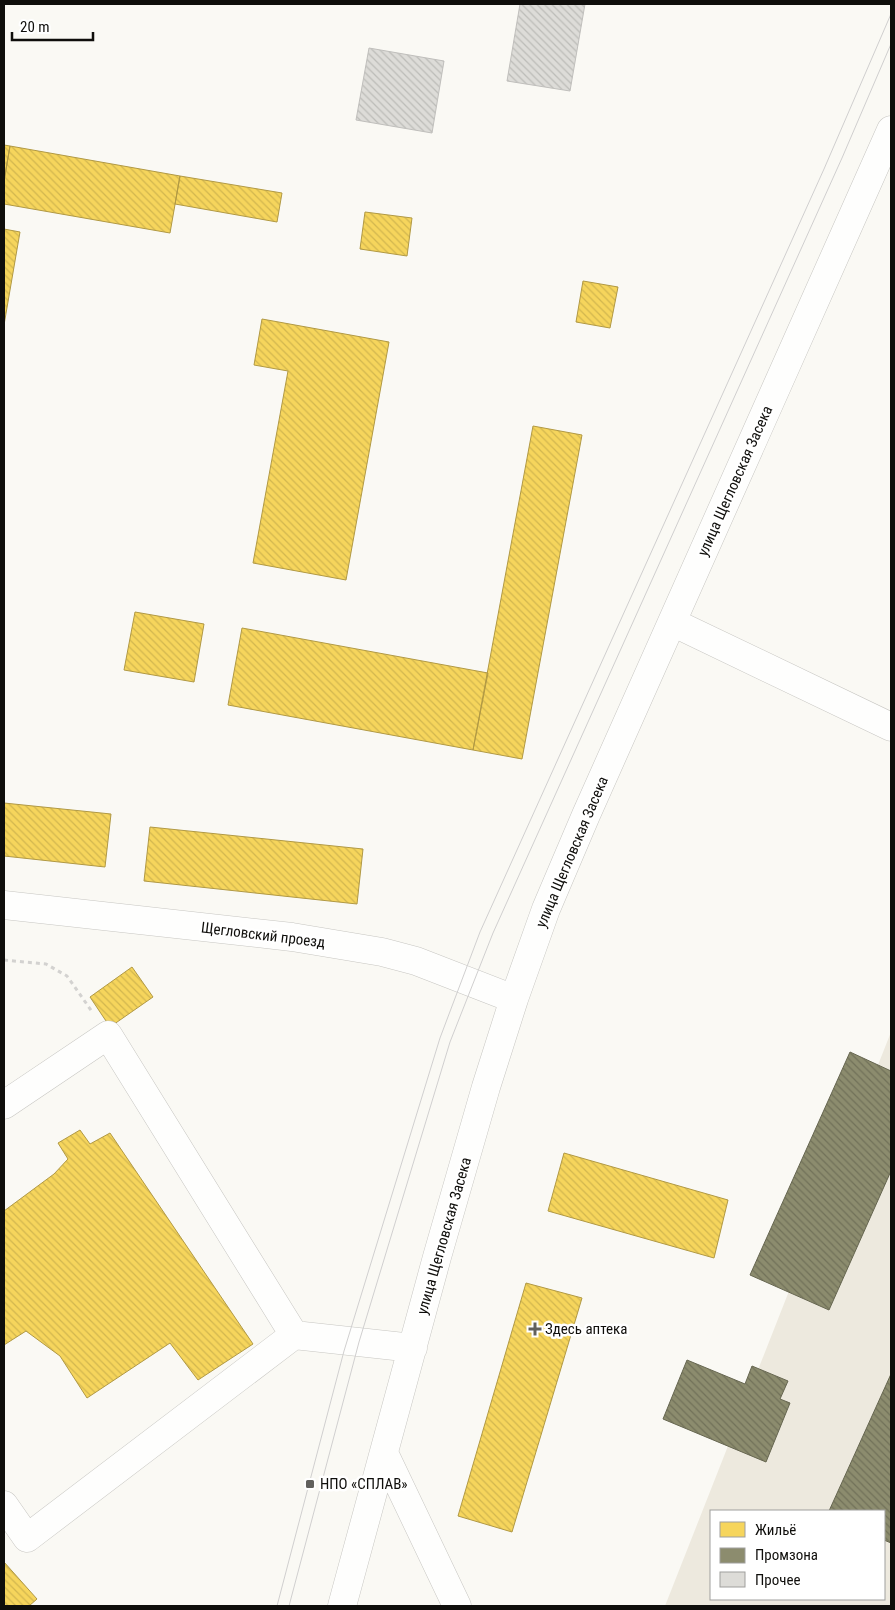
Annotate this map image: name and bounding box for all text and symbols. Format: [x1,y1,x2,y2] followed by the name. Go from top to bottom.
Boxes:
[12,10,94,42] scale bar
[20,18,50,36] text: 20 m
[694,403,776,559] street label: улица Щегловская Засека
[532,774,612,930] street label: улица Щегловская Засека
[200,918,326,952] street label: Щегловский проезд
[413,1155,475,1317] street label: улица Щегловская Засека
[545,1320,627,1338] place label: Здесь аптека
[529,1323,541,1335] marker: Здесь аптека
[320,1475,408,1493] place label: НПО «СПЛАВ»
[304,1478,316,1490] marker: НПО «СПЛАВ»
[710,1510,885,1600] legend
[755,1521,796,1539] text: Жильё
[755,1546,818,1564] text: Промзона
[755,1571,801,1589] text: Прочее

